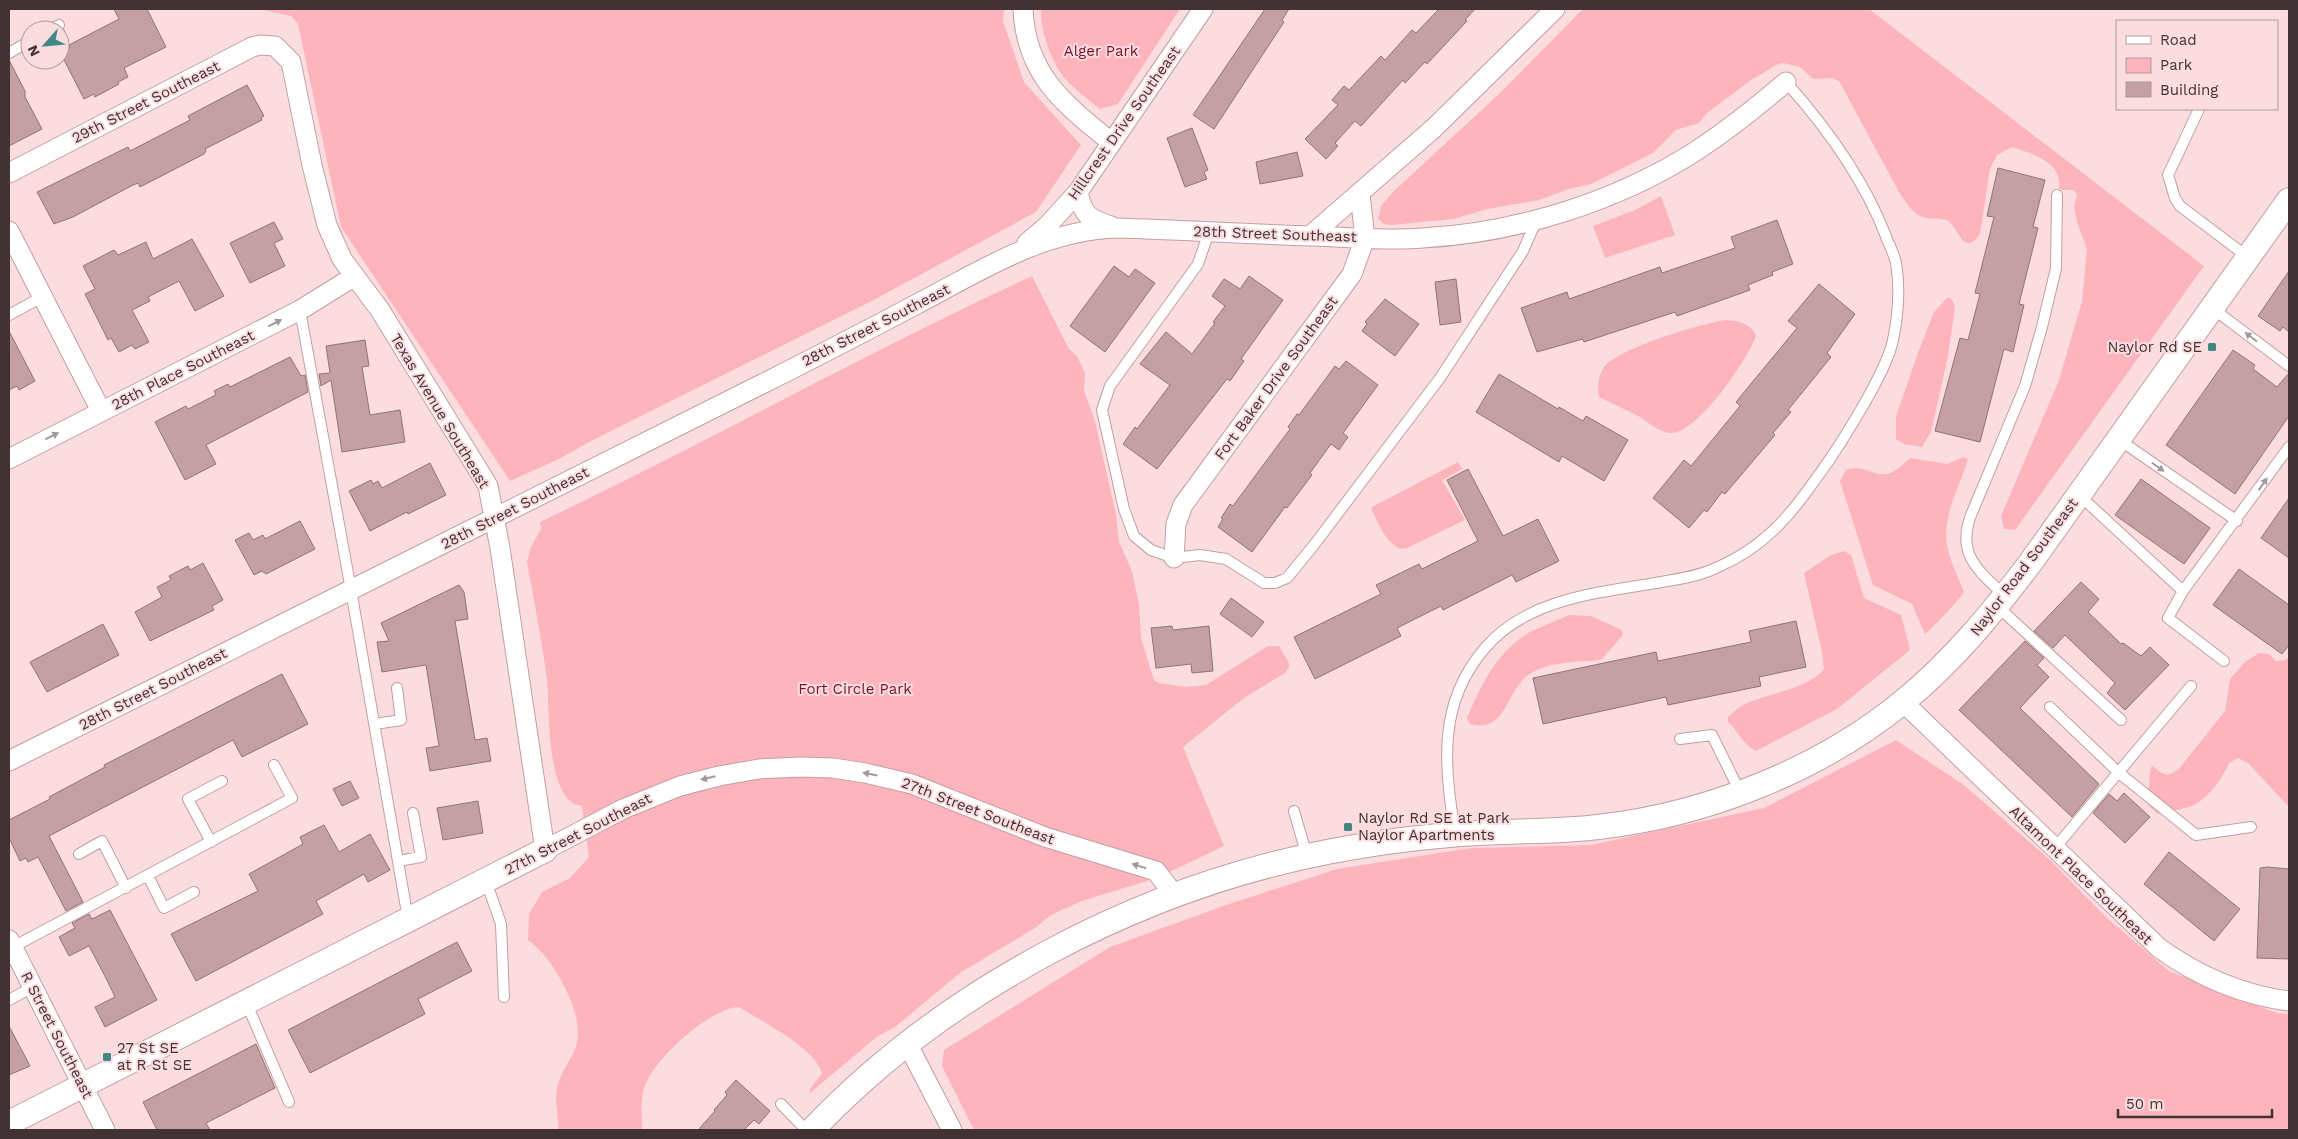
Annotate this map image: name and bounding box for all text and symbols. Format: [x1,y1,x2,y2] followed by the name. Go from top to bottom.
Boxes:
[20,20,70,70] north arrow
[2116,20,2278,110] legend
[2160,31,2197,49] text: Road
[1064,42,1139,60] park label: Alger Park
[1064,42,1184,203] street label: Hillcrest Drive Southeast
[24,43,43,59] text: N
[69,56,224,147] street label: 29th Street Southeast
[2160,56,2193,74] text: Park
[2160,81,2218,99] text: Building
[1193,222,1358,246] street label: 28th Street Southeast
[799,279,954,370] street label: 28th Street Southeast
[1211,292,1342,463] street label: Fort Baker Drive Southeast
[268,319,282,327] one-way arrow
[109,326,258,414] street label: 28th Place Southeast
[387,330,494,492] street label: Texas Avenue Southeast
[2244,332,2258,342] one-way arrow
[2107,338,2202,356] place label: Naylor Rd SE
[2206,341,2218,353] marker: Naylor Rd SE
[45,432,59,440] one-way arrow
[438,462,593,553] street label: 28th Street Southeast
[2151,462,2165,472] one-way arrow
[2258,477,2268,491] one-way arrow
[1966,494,2082,639] street label: Naylor Road Southeast
[76,643,231,734] street label: 28th Street Southeast
[798,680,912,698] park label: Fort Circle Park
[862,770,877,778] one-way arrow
[899,773,1058,849] street label: 27th Street Southeast
[701,774,716,782] one-way arrow
[501,789,655,879] street label: 27th Street Southeast
[2006,802,2157,949] street label: Altamont Place Southeast
[1358,809,1510,844] place label: Naylor Rd SE at Park Naylor Apartments
[1342,821,1354,833] marker: Naylor Rd SE at Park Naylor Apartments
[1131,861,1146,869] one-way arrow
[17,968,97,1102] street label: R Street Southeast
[117,1039,192,1074] place label: 27 St SE at R St SE
[101,1051,113,1063] marker: 27 St SE at R St SE
[2118,1086,2272,1118] scale bar
[2126,1095,2163,1113] text: 50 m

